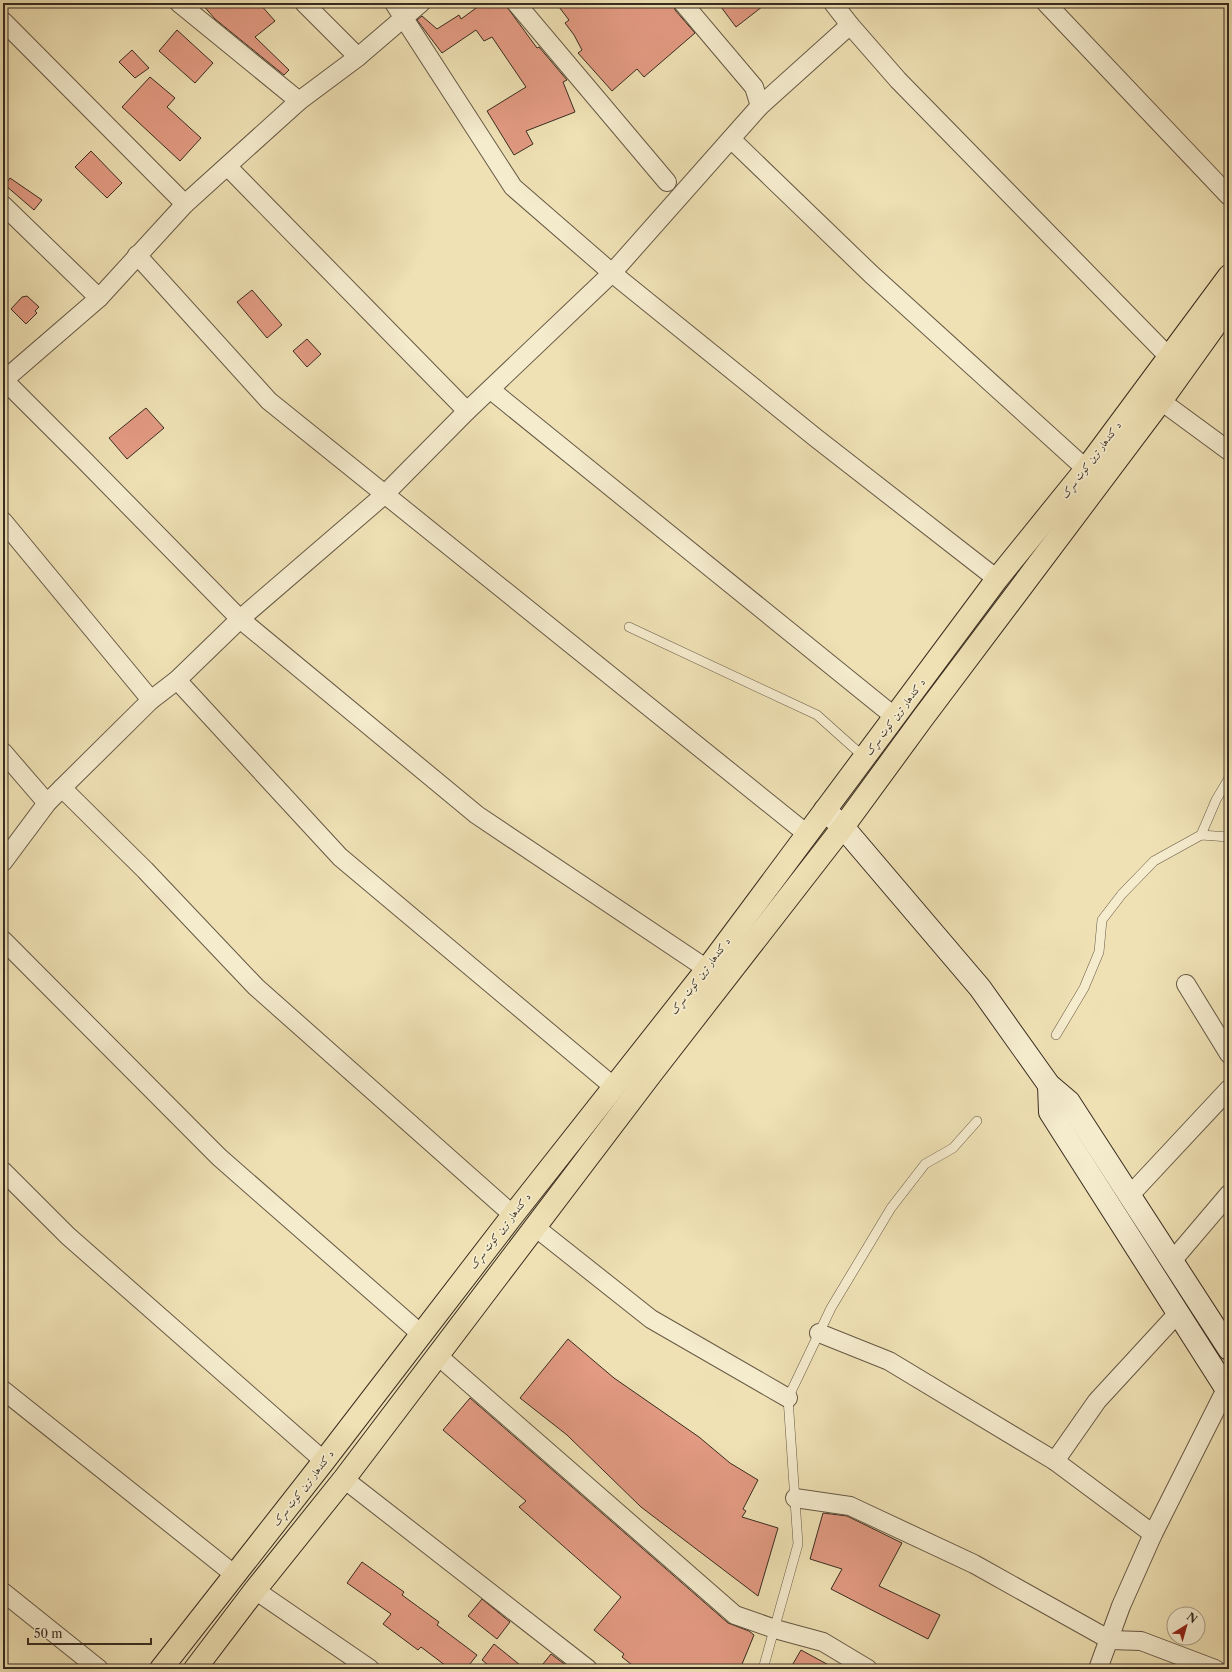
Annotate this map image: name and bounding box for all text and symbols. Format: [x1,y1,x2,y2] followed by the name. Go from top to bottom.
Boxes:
[1058,419,1125,501] street label: د کندهار ترين کوټ سړک
[862,676,929,758] street label: د کندهار ترين کوټ سړک
[667,935,734,1017] street label: د کندهار ترين کوټ سړک
[466,1191,534,1272] street label: د کندهار ترين کوټ سړک
[269,1448,337,1529] street label: د کندهار ترين کوټ سړک
[1166,1606,1206,1646] north arrow
[1184,1610,1200,1627] text: N
[28,1620,151,1646] scale bar
[34,1626,63,1641] text: 50 m

